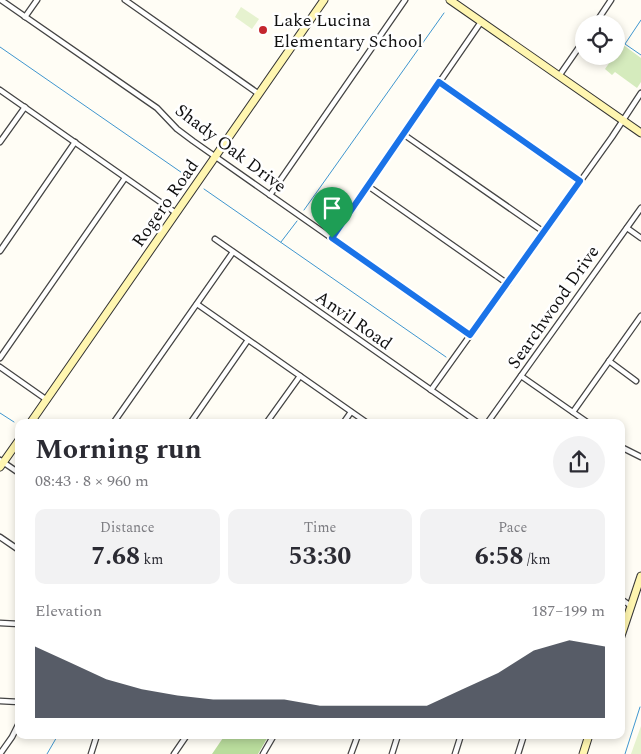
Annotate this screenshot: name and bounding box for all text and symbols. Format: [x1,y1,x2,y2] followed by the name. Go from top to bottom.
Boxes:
[273,7,423,55] place label: Lake Lucina Elementary School
[575,15,625,65] map controls
[575,15,625,65] button: locate
[257,24,269,36] marker: Lake Lucina Elementary School
[169,97,292,199] street label: Shady Oak Drive
[125,154,206,253] street label: Rogero Road
[311,187,353,238] pin
[318,194,346,222] icon: arrive
[501,240,606,375] street label: Searchwood Drive
[310,284,398,357] street label: Anvil Road
[35,428,202,471] text: Morning run
[553,436,605,488] button: share
[35,469,149,493] text: 08:43 · 8 × 960 m
[100,517,155,538] text: Distance
[304,517,336,538] text: Time
[498,517,527,538] text: Pace
[91,538,140,576] text: 7.68
[289,538,351,576] text: 53:30
[475,538,524,576] text: 6:58
[140,549,163,570] text: km
[524,549,550,570] text: /km
[35,599,102,623] text: Elevation
[531,599,605,623] text: 187–199 m

